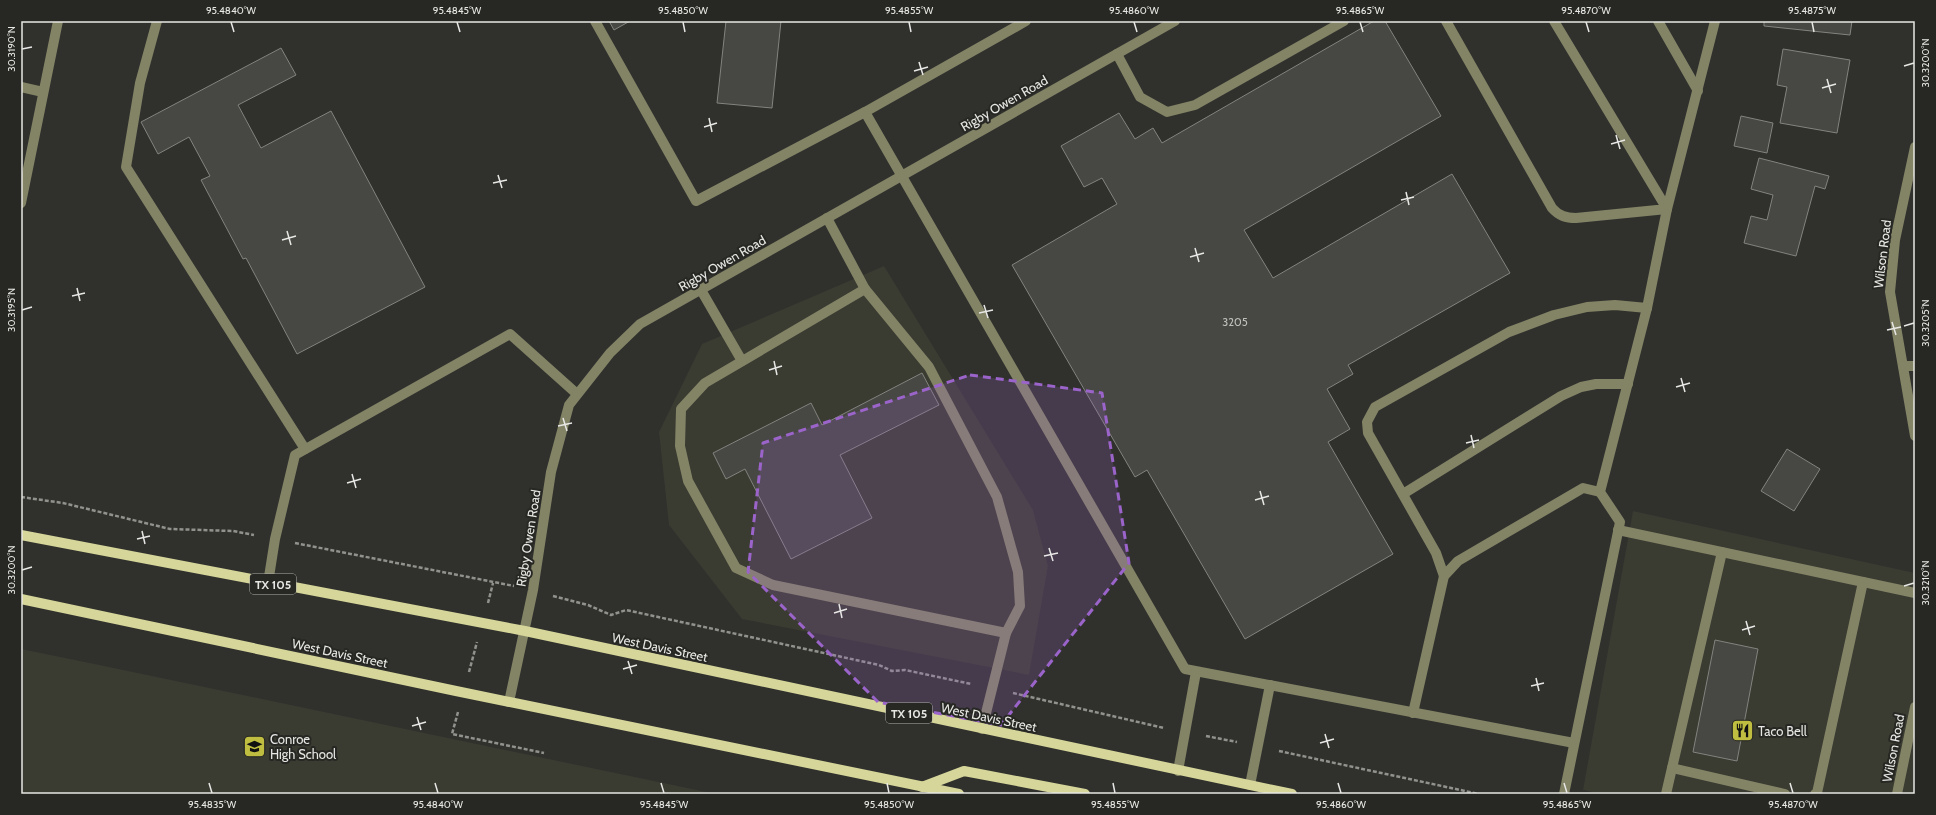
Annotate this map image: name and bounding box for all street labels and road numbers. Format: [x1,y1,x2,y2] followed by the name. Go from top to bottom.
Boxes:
[958,72,1050,134] street label: Rigby Owen Road
[1870,219,1894,289] street label: Wilson Road
[676,232,768,294] street label: Rigby Owen Road
[512,488,544,588] street label: Rigby Owen Road
[250,574,296,594] road number: TX 105
[611,629,710,665] street label: West Davis Street
[291,635,390,671] street label: West Davis Street
[940,699,1039,735] street label: West Davis Street
[886,703,932,723] road number: TX 105
[1879,713,1907,783] street label: Wilson Road

